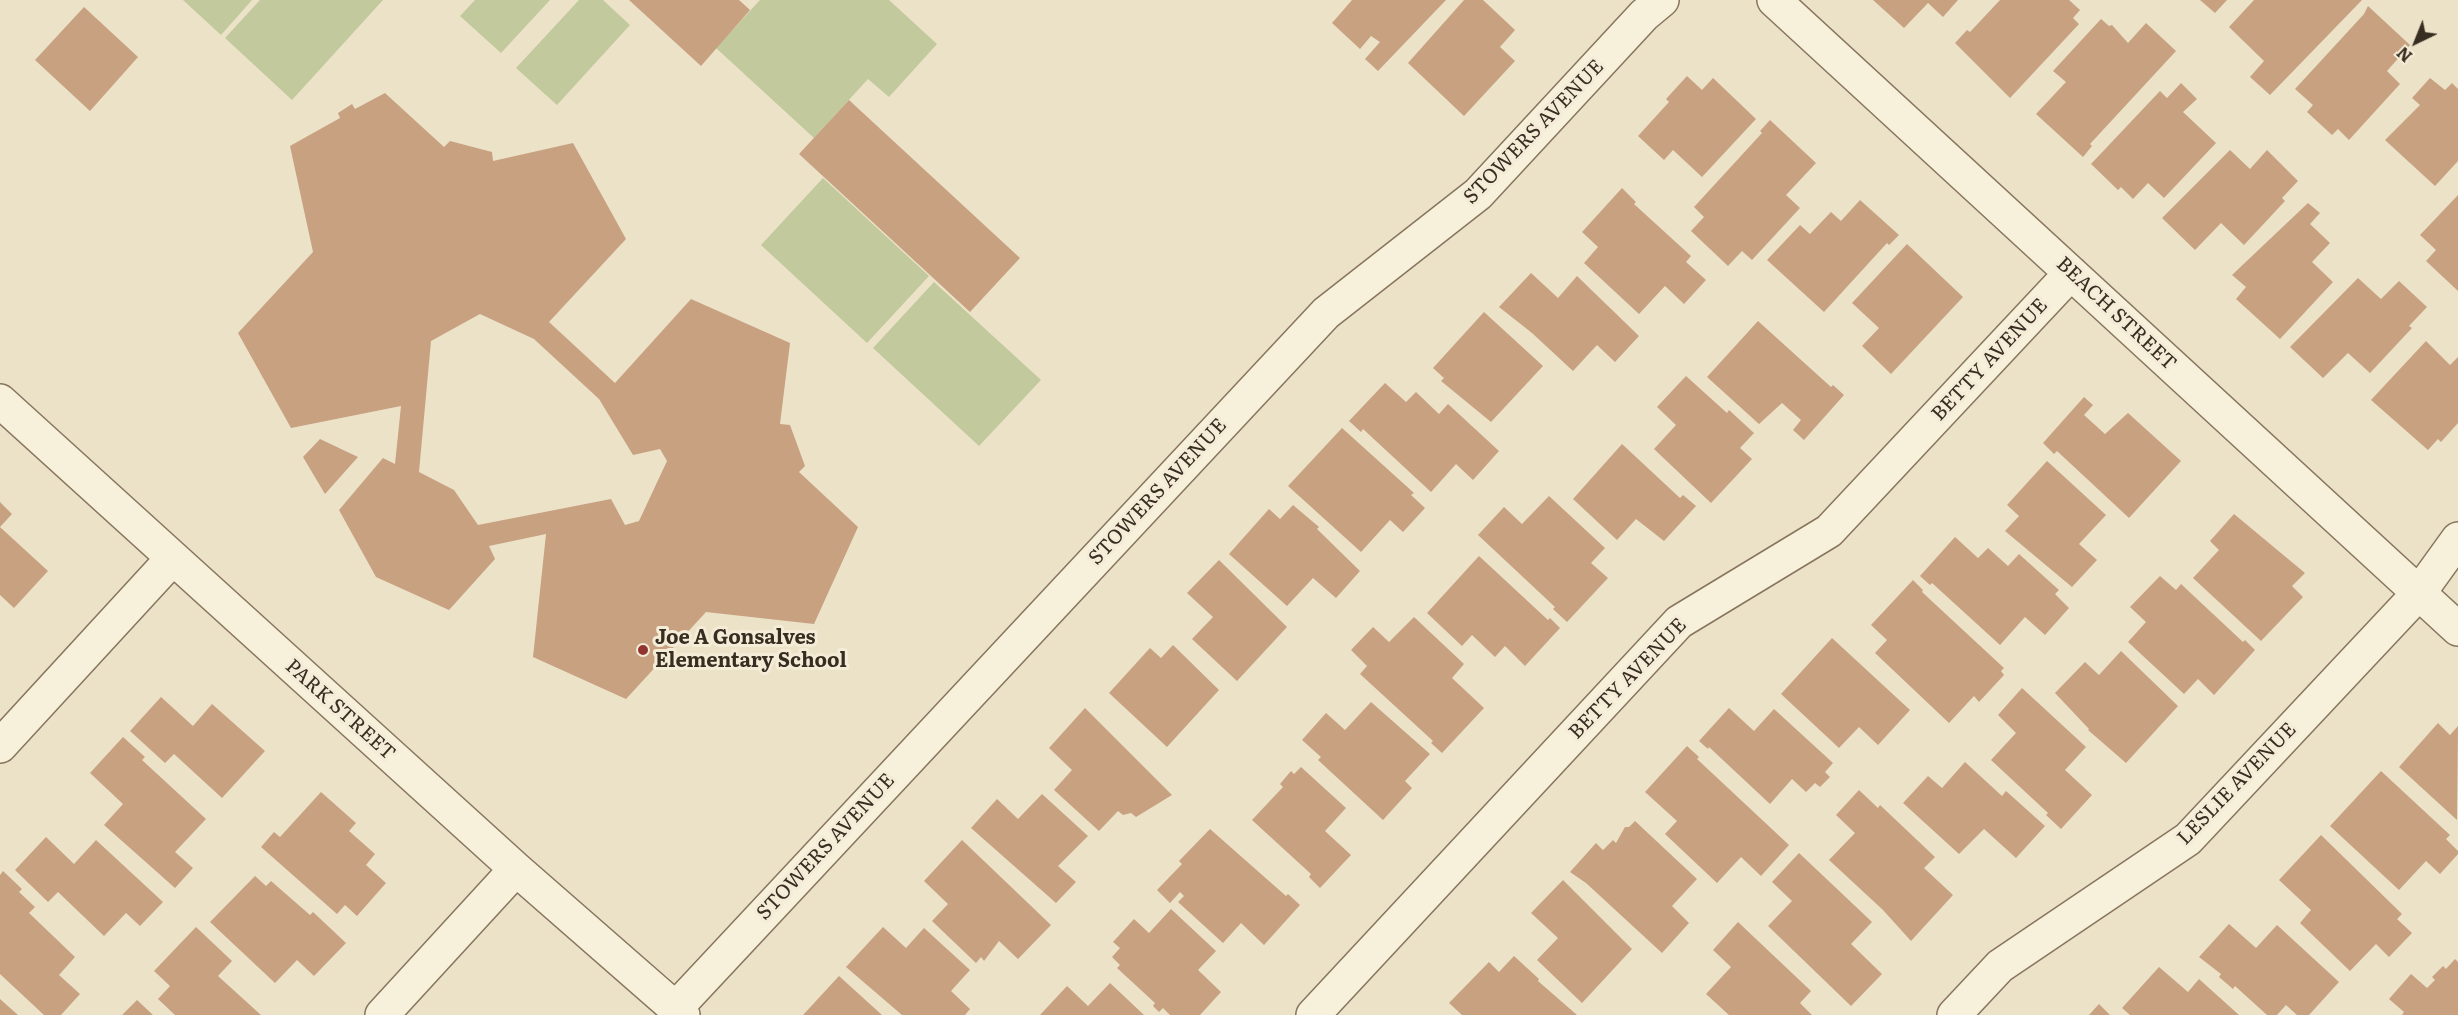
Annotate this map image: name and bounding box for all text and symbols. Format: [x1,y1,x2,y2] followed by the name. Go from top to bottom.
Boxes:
[2386,12,2446,72] north arrow
[2391,42,2417,69] text: N
[1459,55,1609,209] street label: STOWERS AVENUE
[2051,252,2181,376] street label: BEACH STREET
[1927,294,2053,426] street label: BETTY AVENUE
[1084,414,1232,570] street label: STOWERS AVENUE
[1564,614,1692,744] street label: BETTY AVENUE
[655,626,847,673] place label: Joe A Gonsalves Elementary School
[636,643,650,657] marker: Joe A Gonsalves Elementary School
[280,654,400,766] street label: PARK STREET
[2173,718,2301,850] street label: LESLIE AVENUE
[752,769,900,925] street label: STOWERS AVENUE

